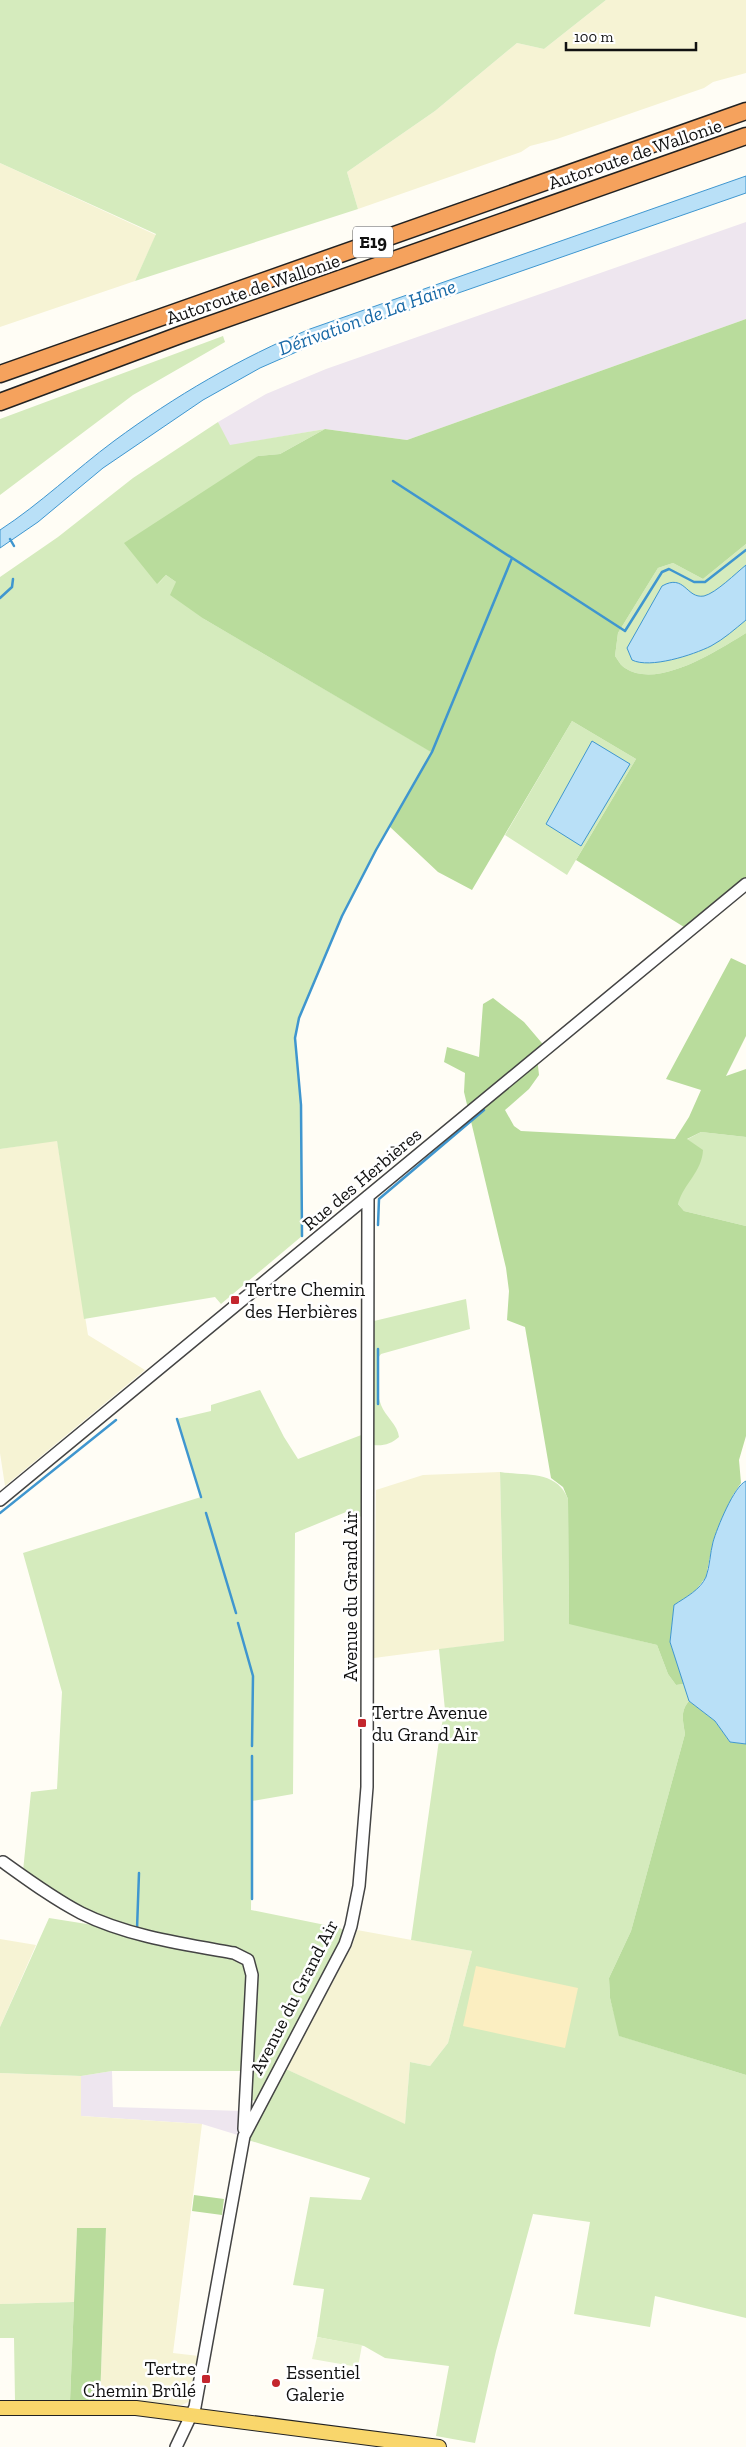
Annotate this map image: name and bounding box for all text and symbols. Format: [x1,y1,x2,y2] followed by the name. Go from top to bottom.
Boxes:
[566,20,696,52] scale bar
[574,28,613,46] text: 100 m
[545,113,725,195] street label: Autoroute de Wallonie
[353,226,393,258] road number: E19
[163,248,343,330] street label: Autoroute de Wallonie
[275,274,459,360] water label: Dérivation de La Haine
[298,1123,426,1235] street label: Rue des Herbières
[245,1278,365,1323] place label: Tertre Chemin des Herbières
[229,1294,241,1306] marker: Tertre Chemin des Herbières
[339,1511,362,1681] street label: Avenue du Grand Air
[372,1701,487,1746] place label: Tertre Avenue du Grand Air
[356,1717,368,1729] marker: Tertre Avenue du Grand Air
[245,1916,343,2078] street label: Avenue du Grand Air
[83,2357,196,2402] place label: Tertre Chemin Brûlé
[286,2361,360,2406] place label: Essentiel Galerie
[200,2373,212,2385] marker: Tertre Chemin Brûlé
[270,2377,282,2389] marker: Essentiel Galerie

